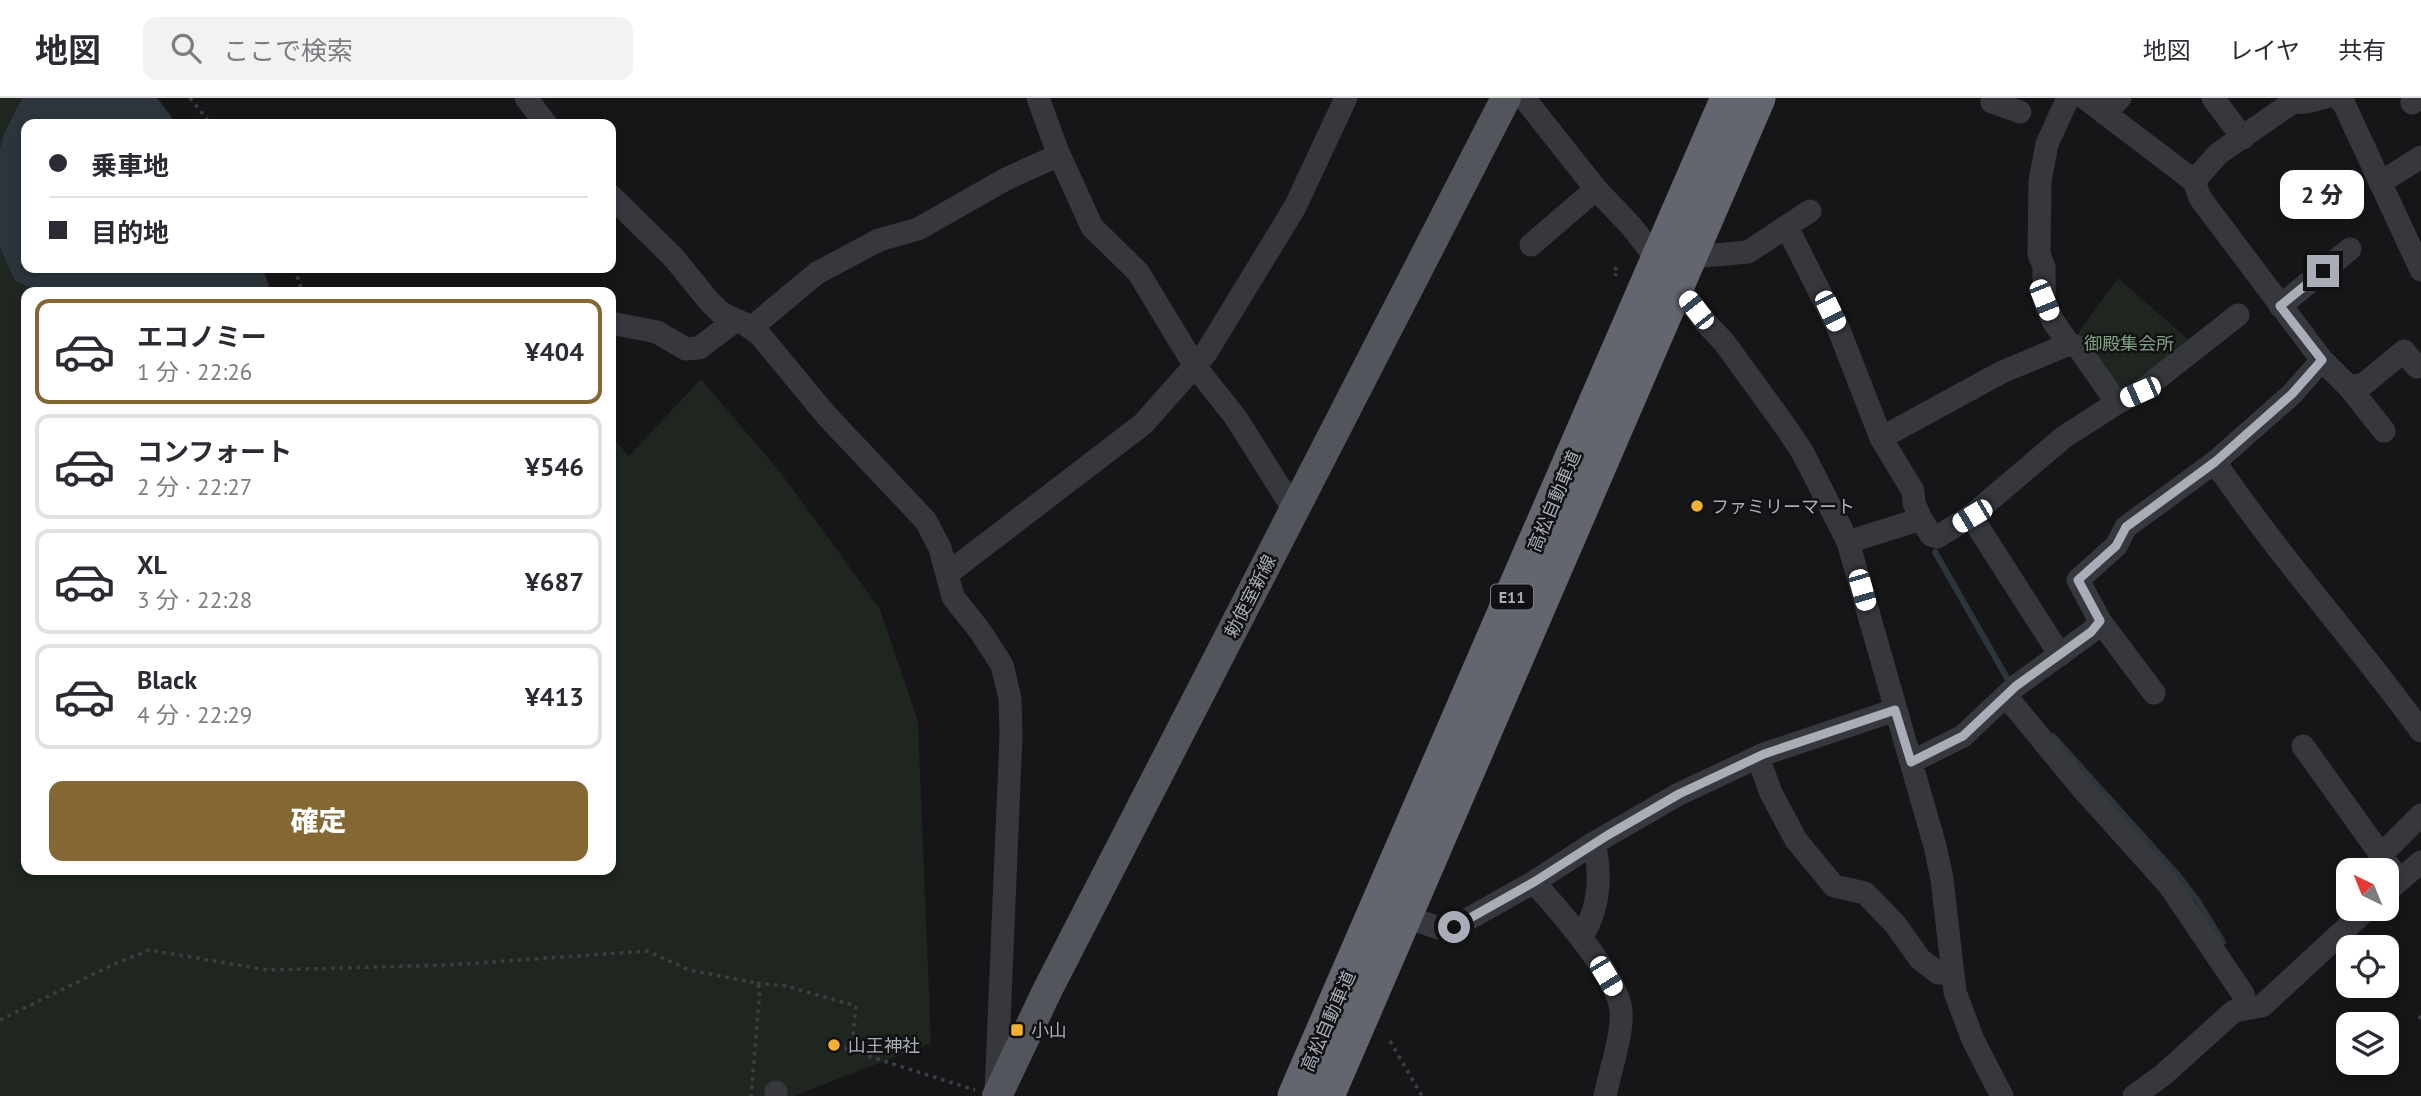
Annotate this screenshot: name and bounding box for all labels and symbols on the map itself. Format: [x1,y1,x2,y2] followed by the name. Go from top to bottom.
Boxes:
[2281,170,2365,218] callout: 2 分
[2307,255,2339,287] route end
[2027,277,2062,323] car
[1675,287,1718,333] car
[1812,288,1849,334] car
[2084,332,2174,355] park label: 御殿集会所
[2117,374,2164,410] car
[1522,447,1586,555] street label: 高松自動車道
[1711,495,1855,518] place label: ファミリーマート
[1949,496,1996,536] car
[1689,498,1705,514] marker: ファミリーマート
[1219,551,1281,642] street label: 勅使室新線
[1847,567,1878,613] car
[1491,584,1533,610] road number: E11
[2336,858,2399,920] north arrow
[1438,911,1470,943] route start
[1587,953,1626,999] car
[1296,967,1360,1075] street label: 高松自動車道
[1031,1019,1067,1042] place label: 小山
[1009,1022,1025,1038] marker: 小山
[848,1034,920,1057] place label: 山王神社
[826,1037,842,1053] marker: 山王神社

